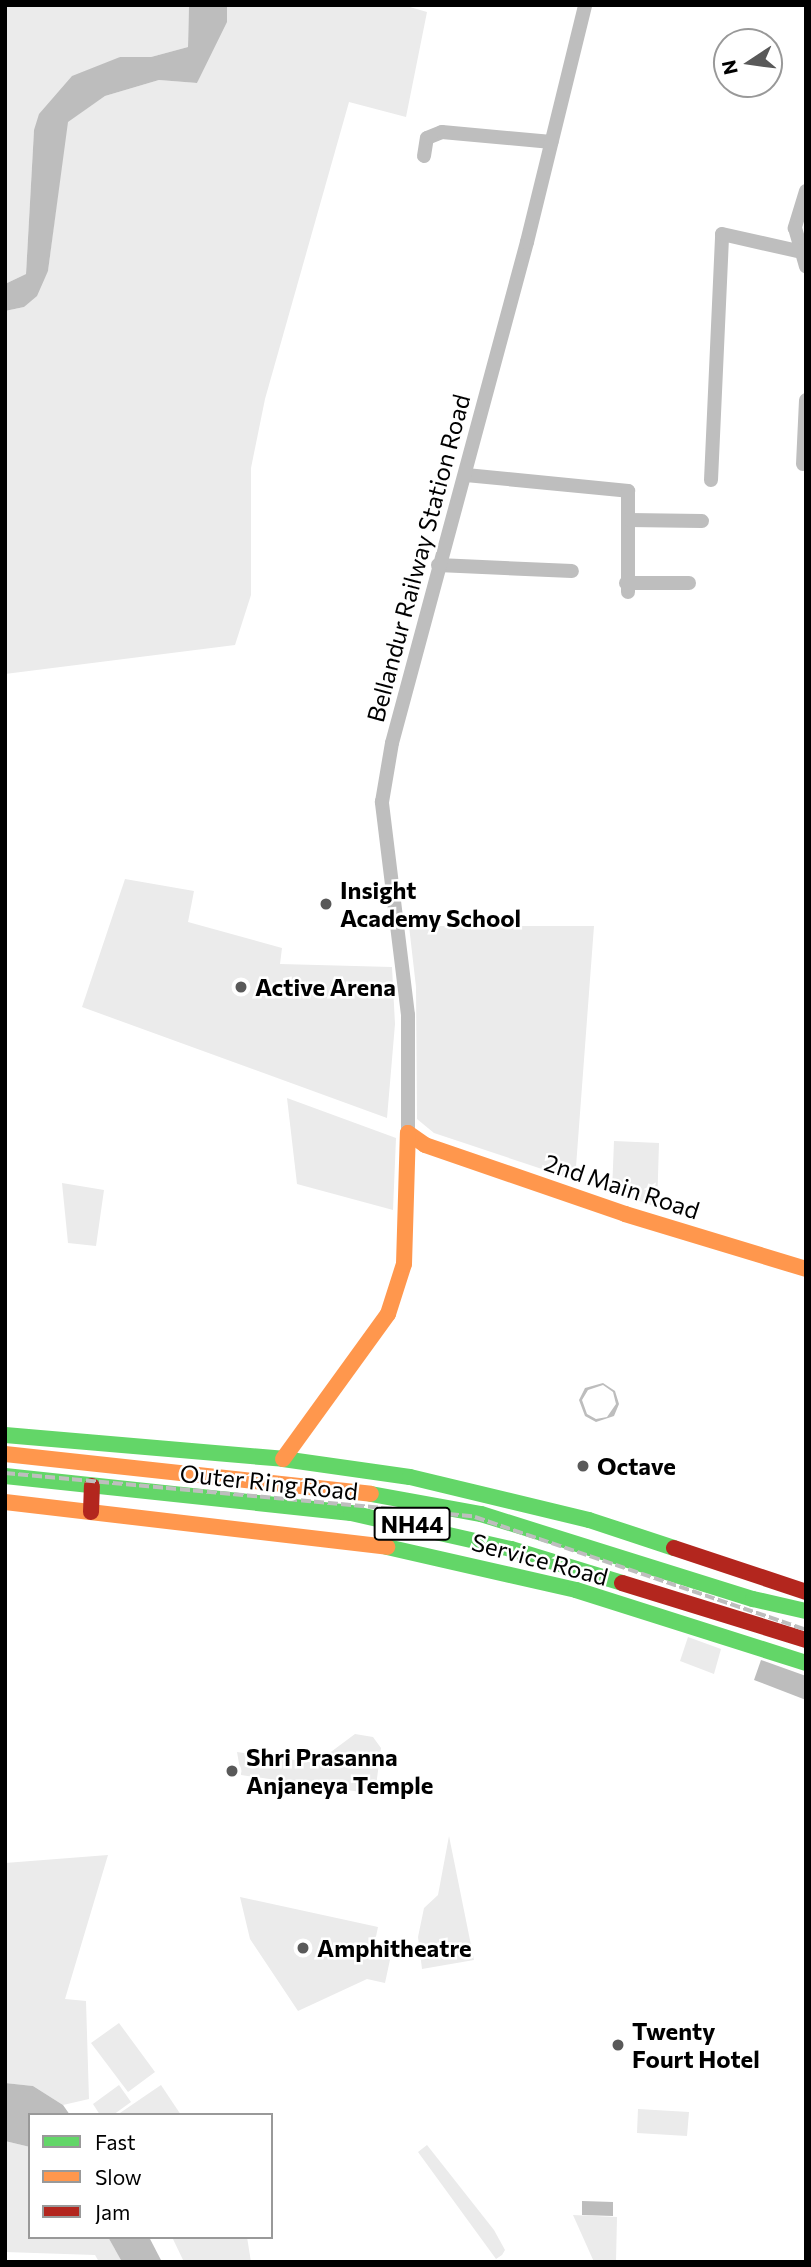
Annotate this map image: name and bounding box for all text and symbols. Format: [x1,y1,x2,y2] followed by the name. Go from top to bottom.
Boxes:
[713,28,783,98] north arrow
[716,58,742,77] text: N
[360,391,476,725] street label: Bellandur Railway Station Road
[340,876,521,932] place label: Insight Academy School
[318,896,334,912] marker: Insight Academy School
[255,973,396,1001] place label: Active Arena
[233,979,249,995] marker: Active Arena
[541,1147,703,1225] street label: 2nd Main Road
[597,1452,676,1480] place label: Octave
[178,1458,360,1506] street label: Outer Ring Road
[575,1458,591,1474] marker: Octave
[374,1504,450,1544] road number: NH44
[469,1527,611,1591] street label: Service Road
[246,1743,433,1799] place label: Shri Prasanna Anjaneya Temple
[224,1763,240,1779] marker: Shri Prasanna Anjaneya Temple
[317,1934,472,1962] place label: Amphitheatre
[295,1940,311,1956] marker: Amphitheatre
[632,2017,760,2073] place label: Twenty Fourt Hotel
[610,2037,626,2053] marker: Twenty Fourt Hotel
[28,2113,273,2239] legend
[95,2129,136,2154] text: Fast
[95,2164,142,2189] text: Slow
[95,2199,130,2224] text: Jam

